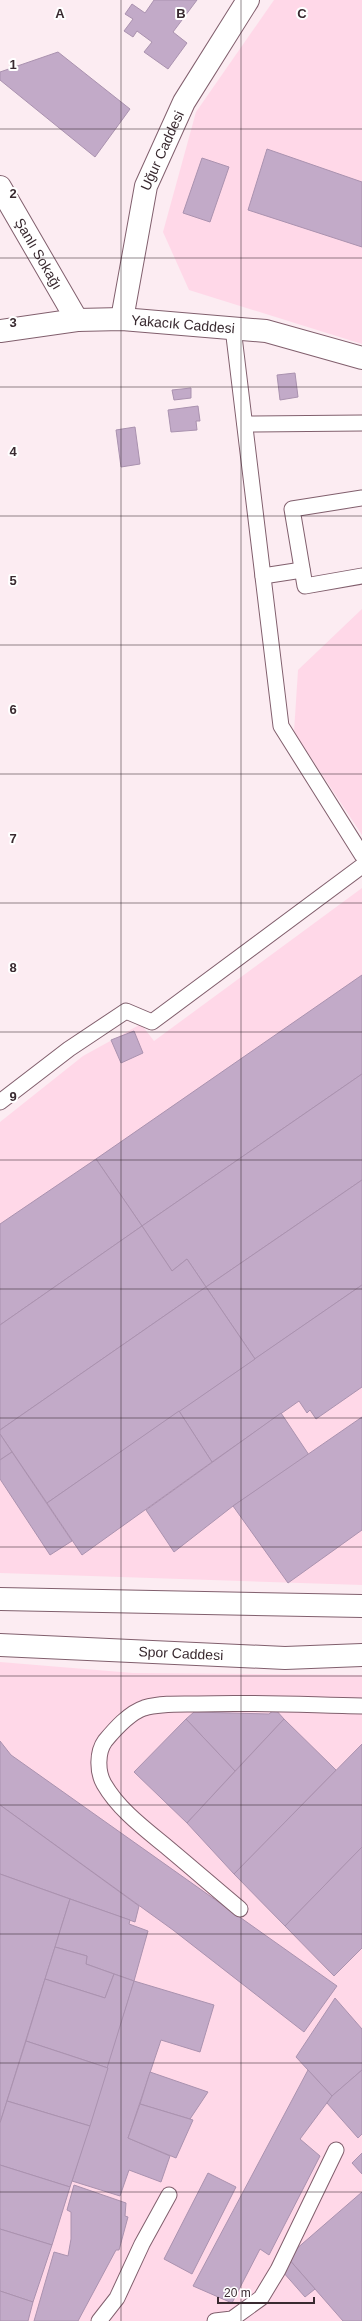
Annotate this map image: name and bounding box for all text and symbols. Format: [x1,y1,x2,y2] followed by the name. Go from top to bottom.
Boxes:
[55,6,65,21] text: A
[176,6,186,21] text: B
[297,6,307,21] text: C
[9,57,17,72] text: 1
[137,108,187,193] street label: Uğur Caddesi
[9,186,17,201] text: 2
[12,215,65,292] street label: Şanlı Sokağı
[130,312,236,336] street label: Yakacık Caddesi
[9,315,17,330] text: 3
[9,444,17,459] text: 4
[9,573,17,588] text: 5
[9,702,17,717] text: 6
[9,831,17,846] text: 7
[9,960,17,975] text: 8
[9,1089,17,1104] text: 9
[138,1643,224,1663] street label: Spor Caddesi
[218,2279,314,2305] scale bar
[224,2286,251,2300] text: 20 m

